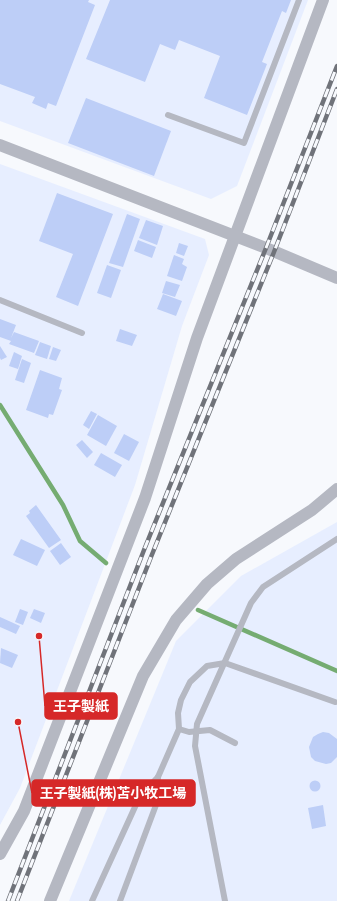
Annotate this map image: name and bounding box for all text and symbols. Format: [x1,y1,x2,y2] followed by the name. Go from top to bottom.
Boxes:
[45,693,117,719] callout: 王子製紙
[53,698,109,714] text: 王子製紙
[32,780,195,806] callout: 王子製紙(株)苫小牧工場
[40,785,186,801] text: 王子製紙(株)苫小牧工場

